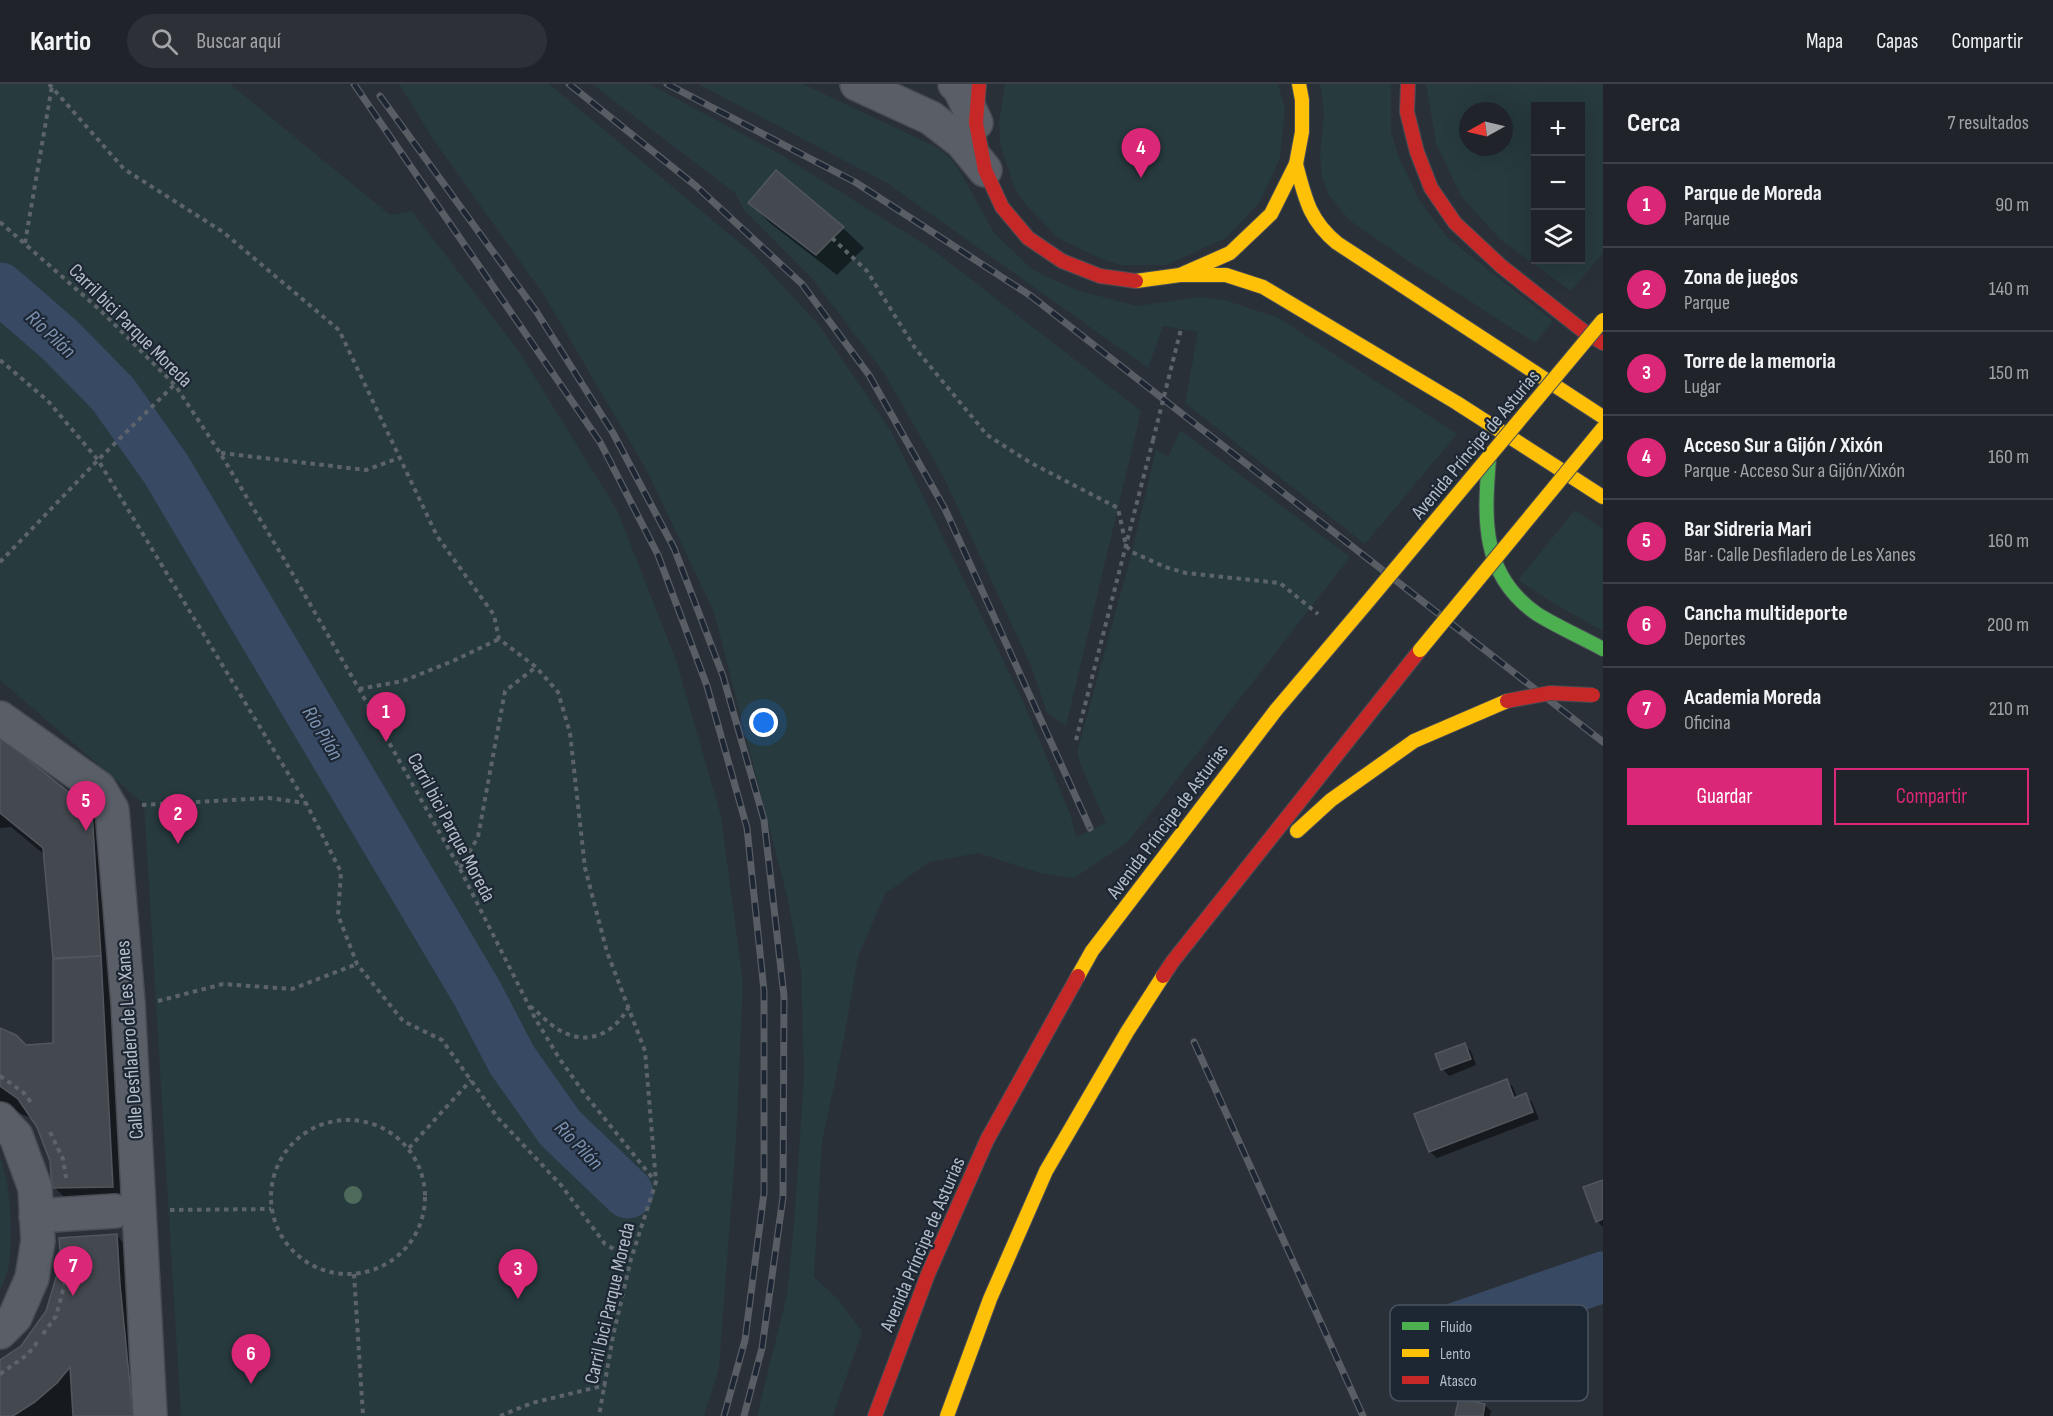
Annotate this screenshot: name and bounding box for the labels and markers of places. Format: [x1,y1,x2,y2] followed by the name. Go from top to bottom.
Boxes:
[1122,128,1160,178] pin: 4
[366,692,406,742] pin: 1
[66,782,106,831] pin: 5
[158,794,198,844] pin: 2
[54,1246,92,1296] pin: 7
[498,1250,538,1299] pin: 3
[232,1334,270,1384] pin: 6

